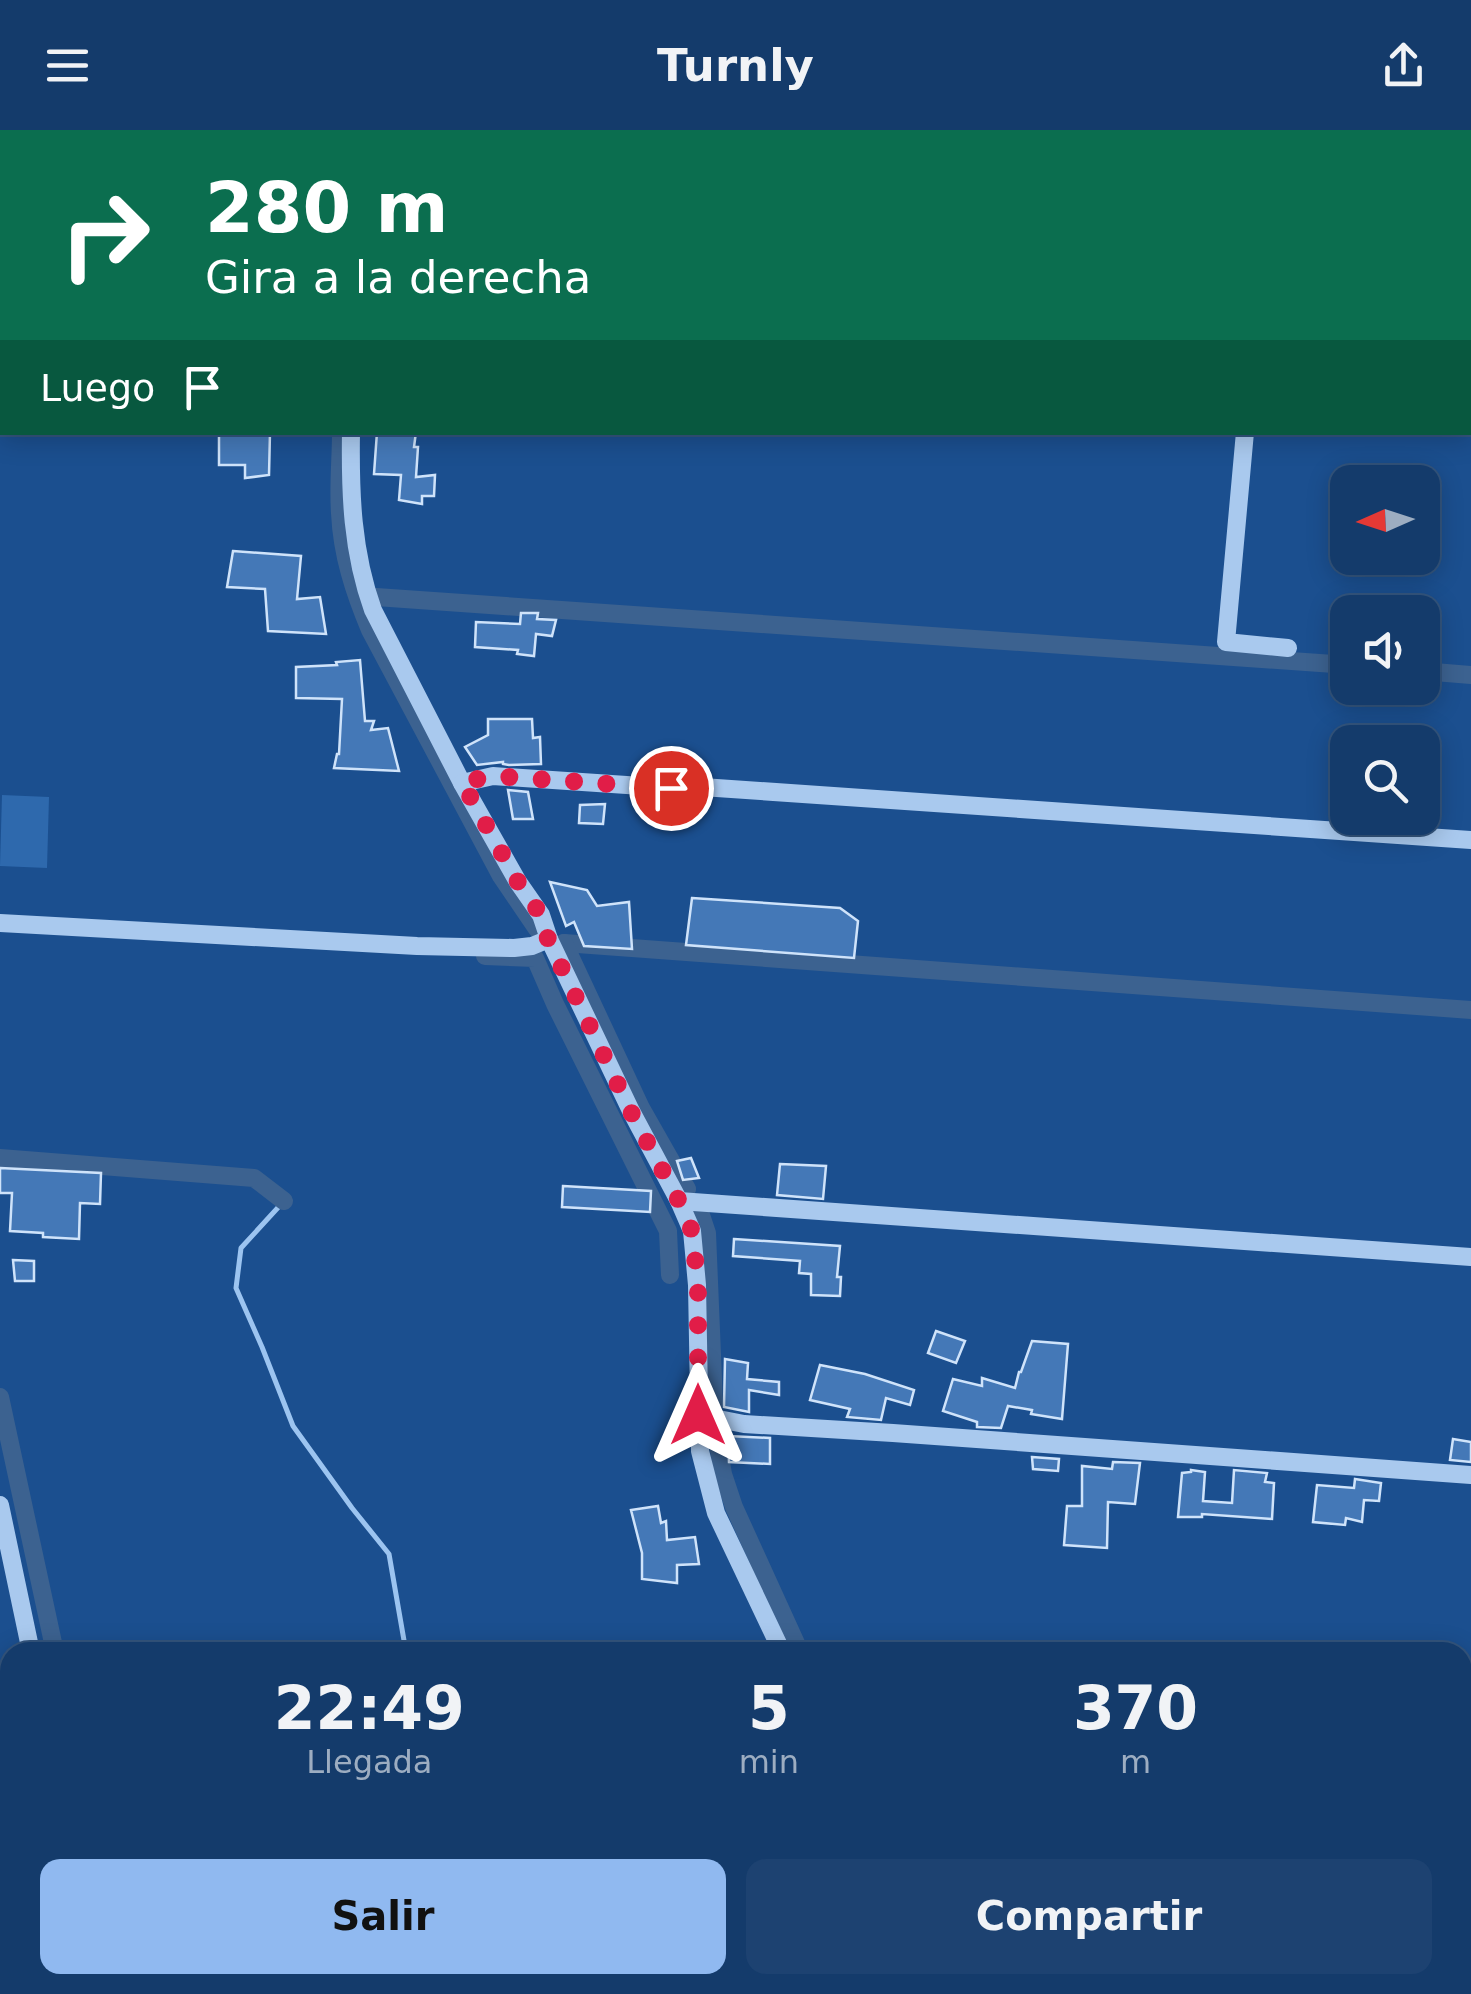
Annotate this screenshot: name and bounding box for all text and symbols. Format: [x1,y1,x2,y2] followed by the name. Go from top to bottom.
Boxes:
[40,38,95,93] icon: menu
[1376,38,1431,93] icon: share
[657,39,814,92] text: Turnly
[205,167,448,249] text: 280 m
[40,170,170,300] icon: right
[205,251,591,304] text: Gira a la derecha
[175,360,230,415] icon: arrive
[40,366,155,410] text: Luego
[1330,465,1440,575] north arrow
[1330,465,1440,835] map controls
[1330,595,1440,705] button: sound
[1330,725,1440,835] button: search
[629,746,714,831] pin
[644,761,699,816] icon: arrive
[646,1363,750,1467] position arrow
[274,1673,465,1743] text: 22:49
[748,1673,790,1743] text: 5
[1073,1673,1198,1743] text: 370
[306,1743,432,1781] text: Llegada
[739,1743,799,1781] text: min
[1120,1743,1151,1781] text: m
[40,1859,726,1974] button: Salir
[746,1859,1432,1974] button: Compartir

